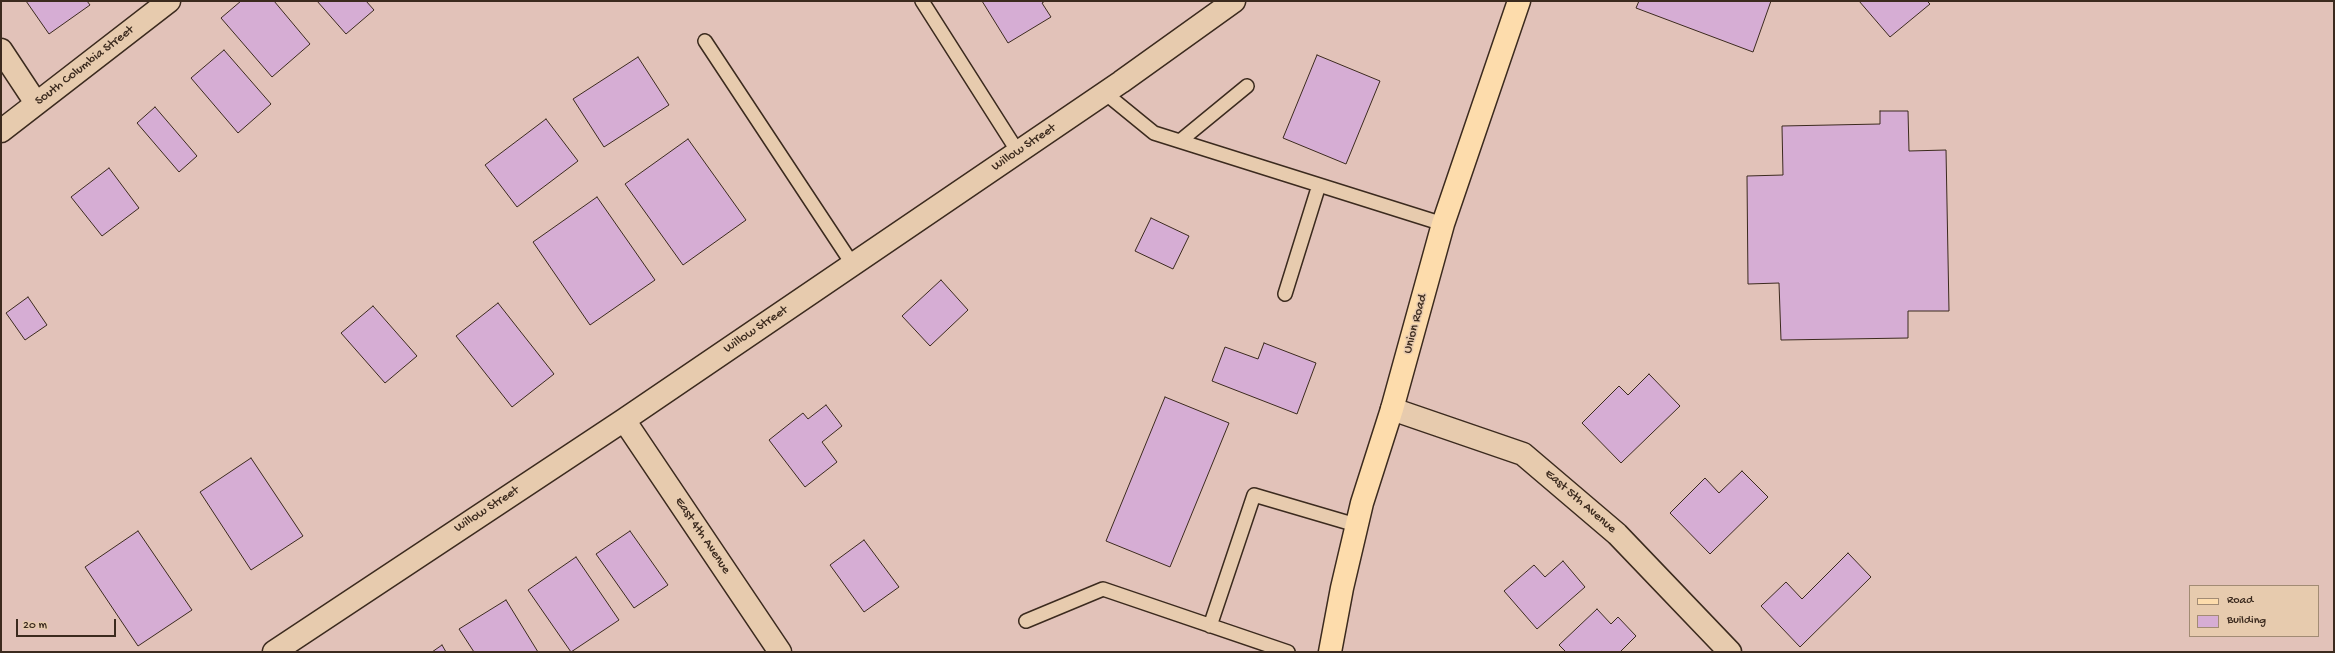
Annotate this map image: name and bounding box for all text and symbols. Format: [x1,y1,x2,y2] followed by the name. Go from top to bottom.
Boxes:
[33,23,137,109] street label: South Columbia Street
[989,121,1059,175] street label: Willow Street
[1401,293,1431,355] street label: Union Road
[721,303,791,357] street label: Willow Street
[1541,467,1619,537] street label: East 5th Avenue
[452,483,522,537] street label: Willow Street
[671,495,733,577] street label: East 4th Avenue
[2189,585,2319,637] legend
[2227,594,2253,608] text: Road
[18,611,118,637] scale bar
[2227,614,2266,628] text: Building
[23,619,47,633] text: 20 m

